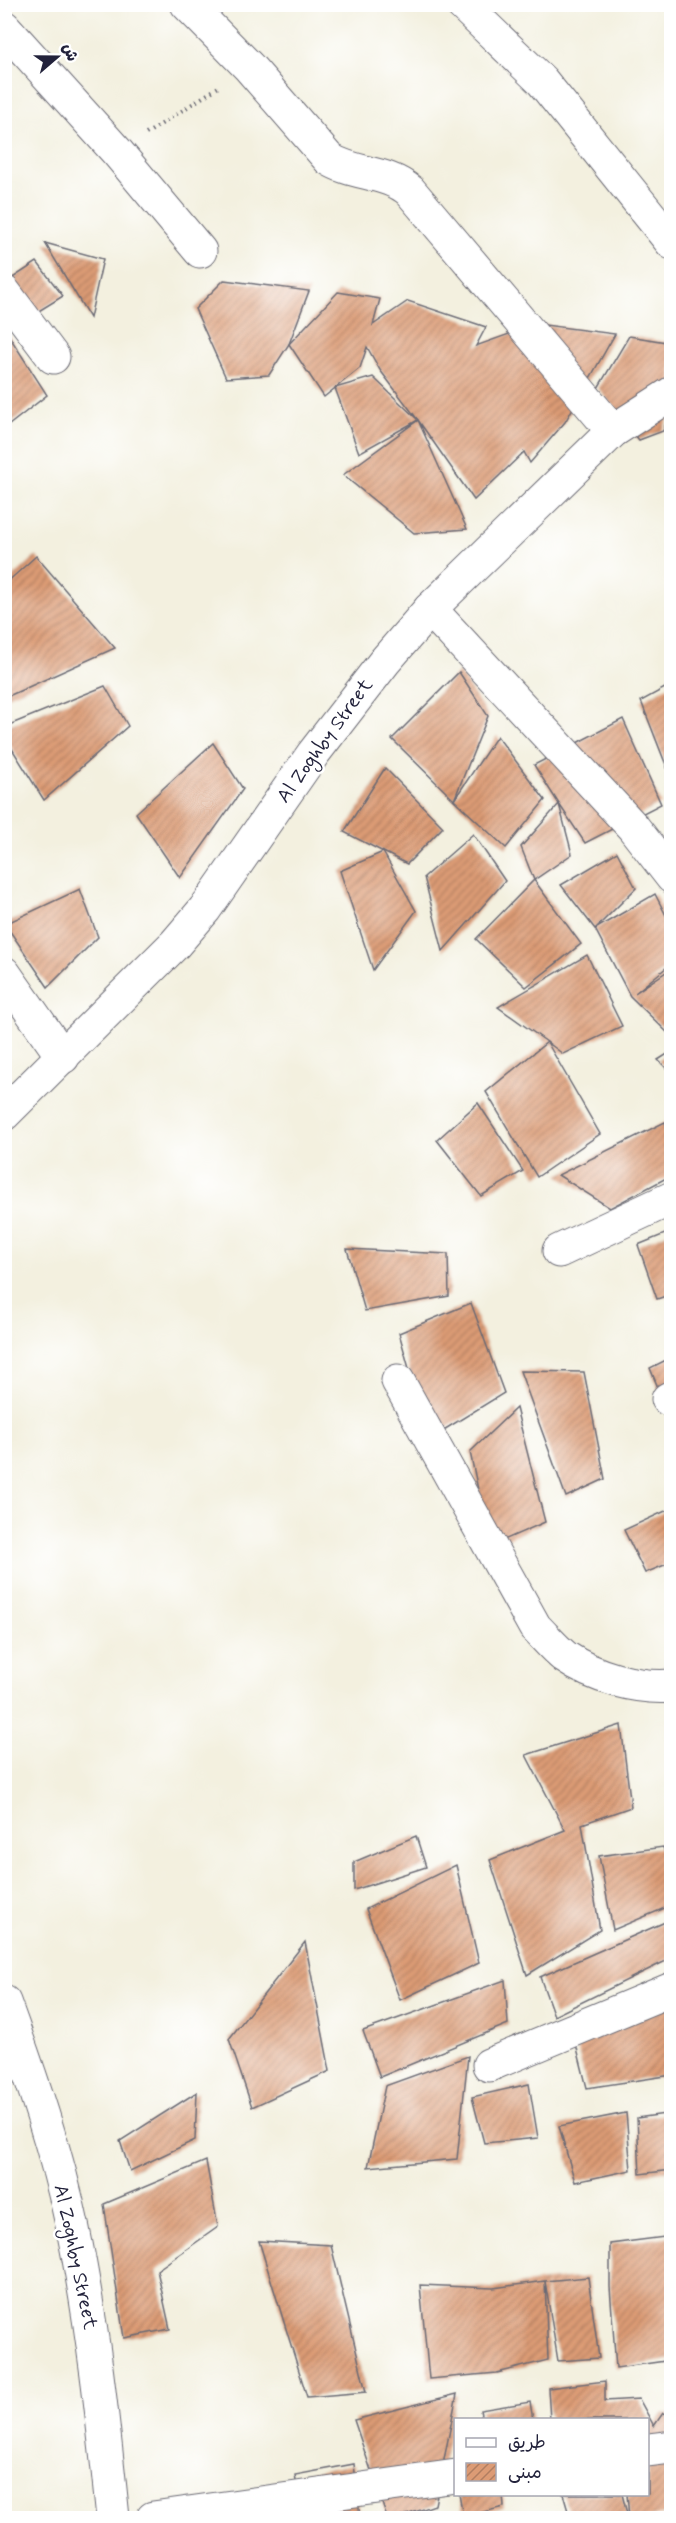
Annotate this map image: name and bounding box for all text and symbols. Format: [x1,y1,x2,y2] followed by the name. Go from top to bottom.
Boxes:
[27,27,87,87] north arrow
[57,41,83,64] text: ش
[271,673,380,809] street label: Al Zoghby Street
[45,2182,104,2332] street label: Al Zoghby Street
[454,2418,649,2496] legend
[508,2431,546,2455] text: طريق
[508,2461,542,2485] text: مبنى

